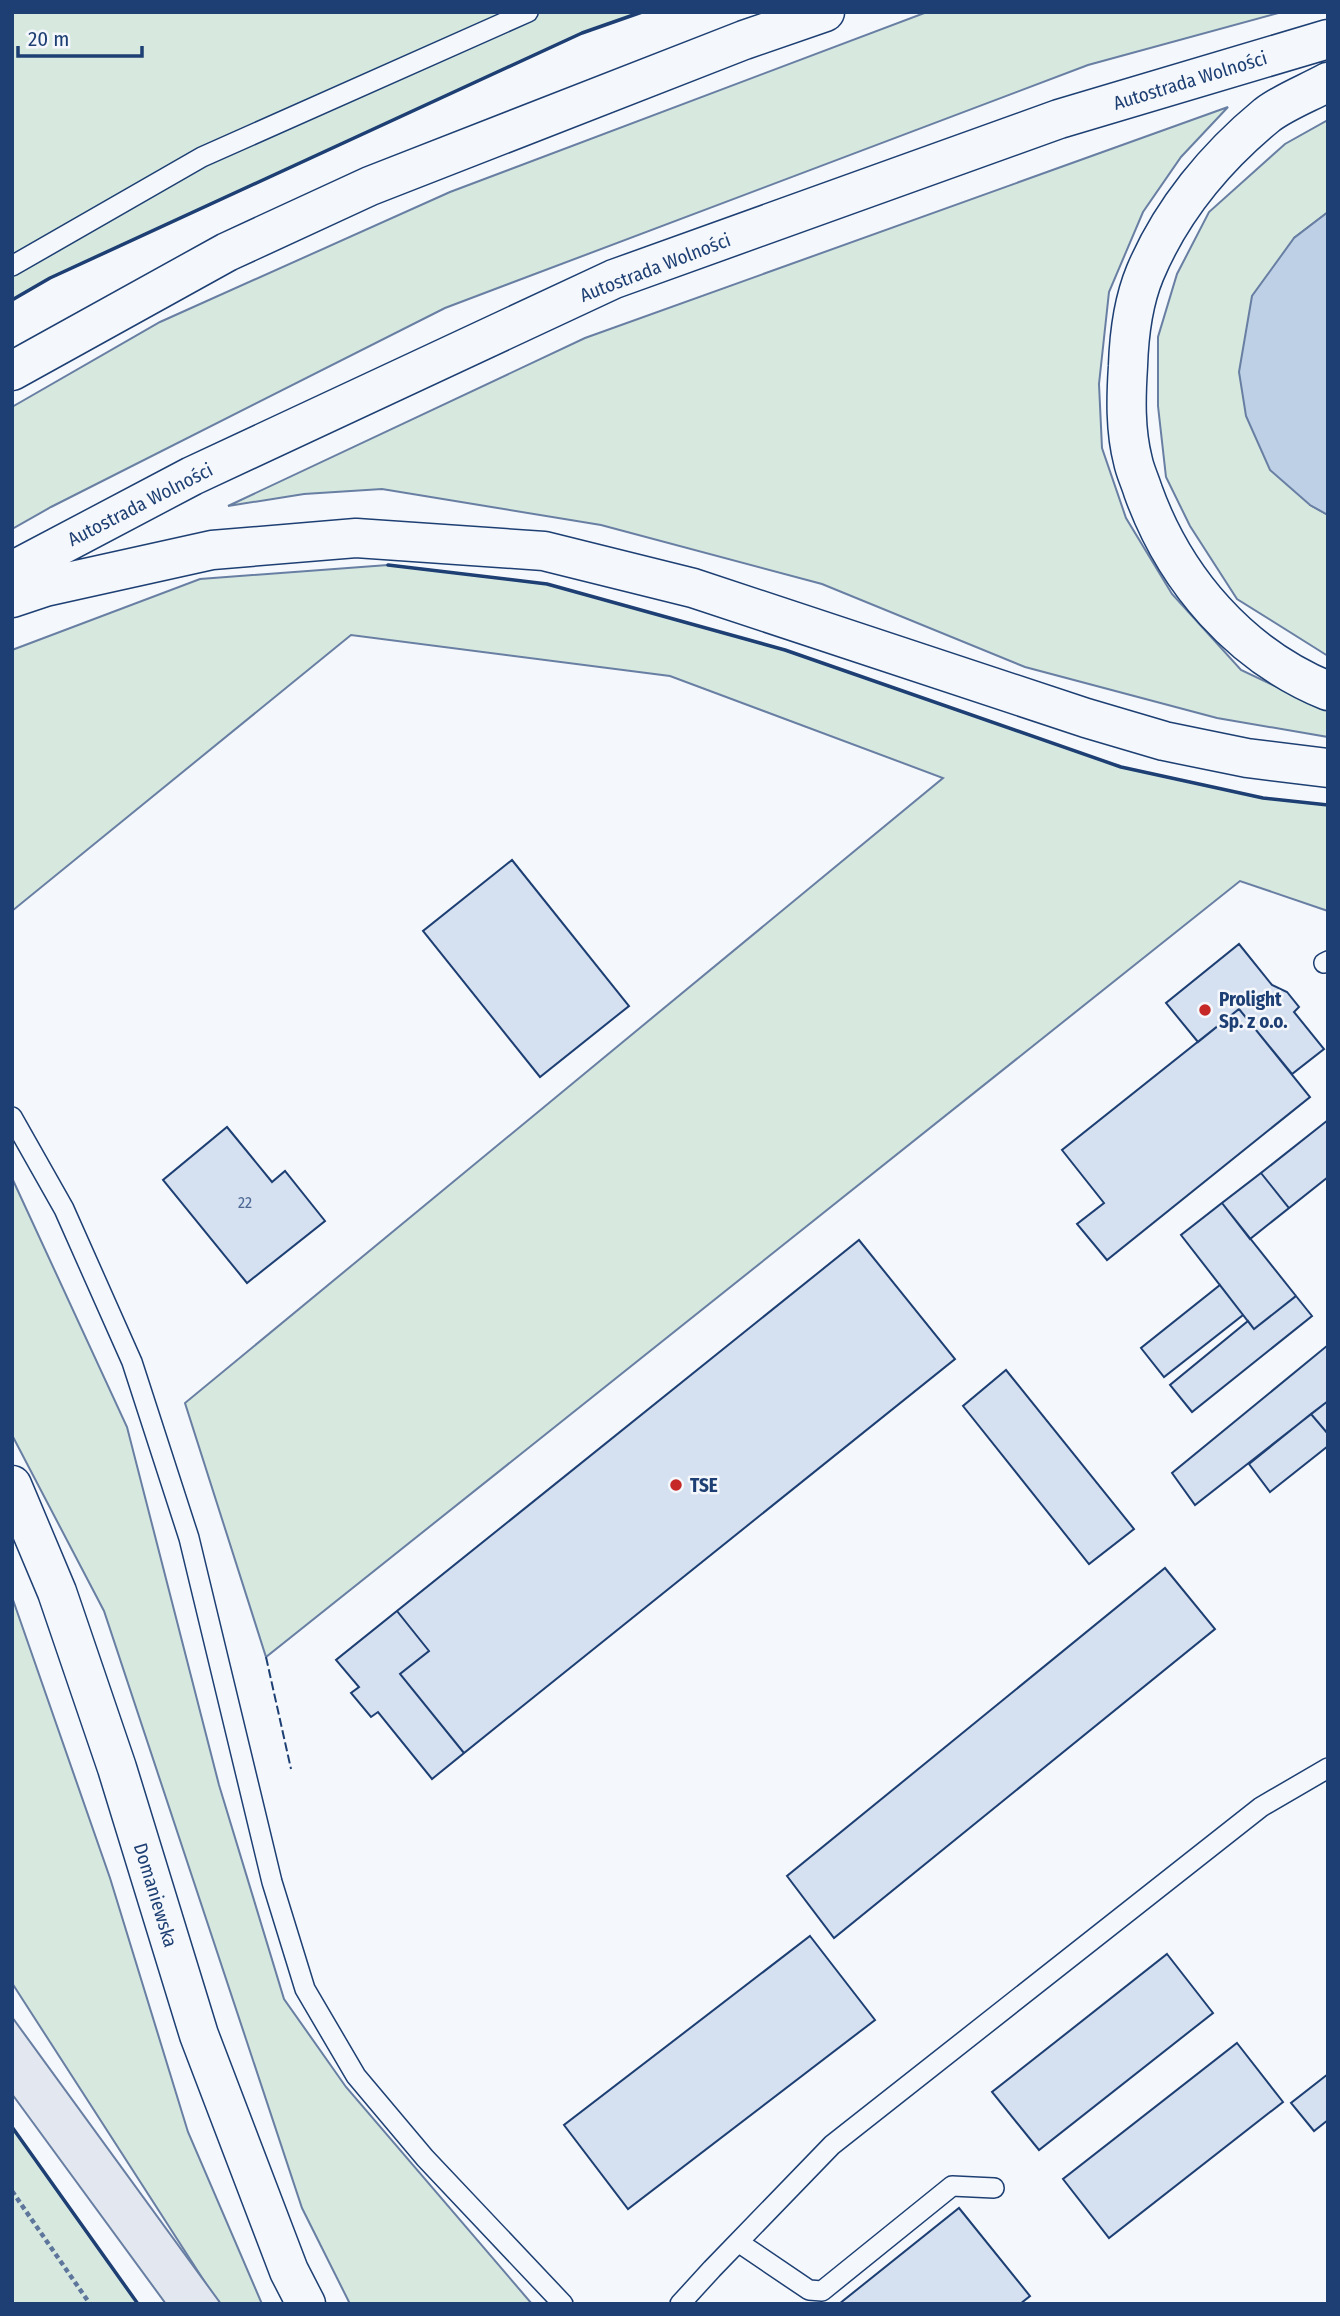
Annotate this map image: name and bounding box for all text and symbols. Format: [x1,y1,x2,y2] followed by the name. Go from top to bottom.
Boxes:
[18,14,142,58] scale bar
[28,26,69,52] text: 20 m
[1110,46,1270,115] street label: Autostrada Wolności
[577,228,734,307] street label: Autostrada Wolności
[64,458,217,551] street label: Autostrada Wolności
[1219,988,1288,1033] place label: Prolight Sp. z o.o.
[1197,1002,1213,1018] marker: Prolight Sp. z o.o.
[238,1193,252,1212] house number: 22
[690,1474,718,1497] place label: TSE
[668,1477,684,1493] marker: TSE
[129,1840,182,1950] street label: Domaniewska

